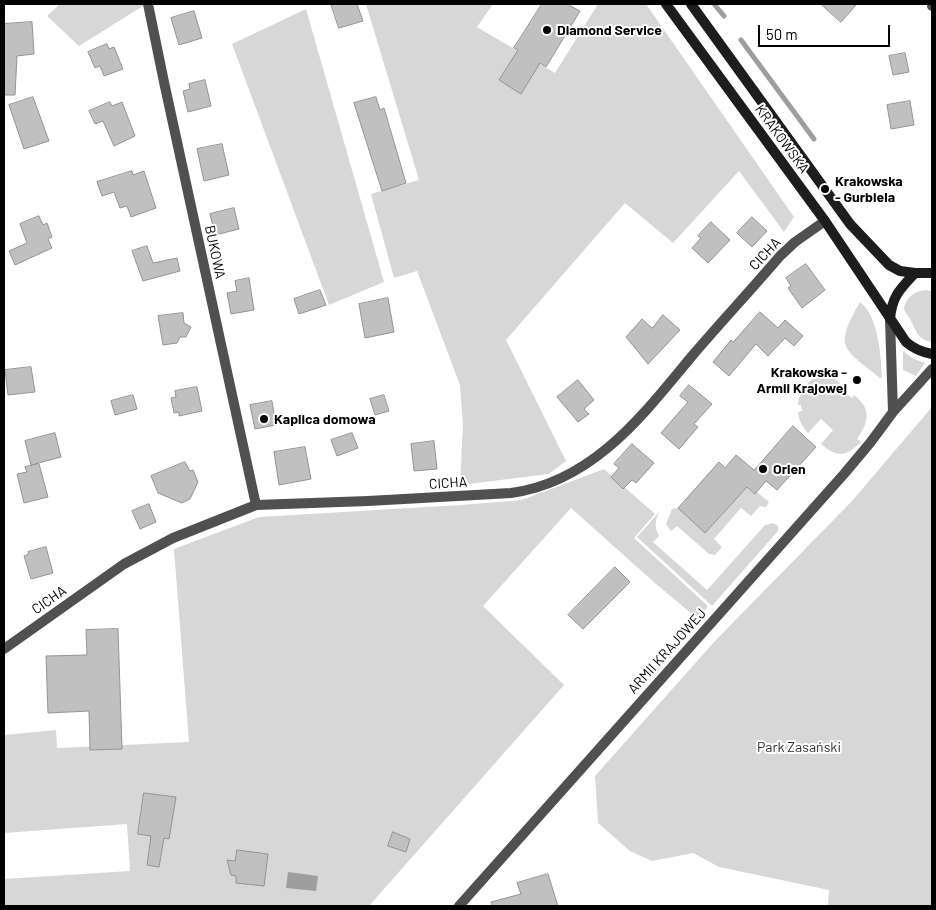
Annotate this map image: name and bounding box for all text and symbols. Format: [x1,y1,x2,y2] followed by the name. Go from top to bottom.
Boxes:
[761,15,894,47] scale bar
[557,22,662,38] place label: Diamond Service
[541,24,553,36] marker: Diamond Service
[766,25,798,43] text: 50 m
[751,101,813,177] street label: KRAKOWSKA
[835,173,903,206] place label: Krakowska - Gurbiela
[819,183,831,195] marker: Krakowska - Gurbiela
[201,224,229,280] street label: BUKOWA
[746,234,784,274] street label: CICHA
[757,364,847,397] place label: Krakowska - Armii Krajowej
[851,374,863,386] marker: Krakowska - Armii Krajowej
[274,411,376,427] place label: Kaplica domowa
[258,413,270,425] marker: Kaplica domowa
[773,461,806,477] place label: Orlen
[757,463,769,475] marker: Orlen
[428,473,468,493] street label: CICHA
[28,582,70,618] street label: CICHA
[624,605,710,697] street label: ARMII KRAJOWEJ
[757,739,841,755] park label: Park Zasański

